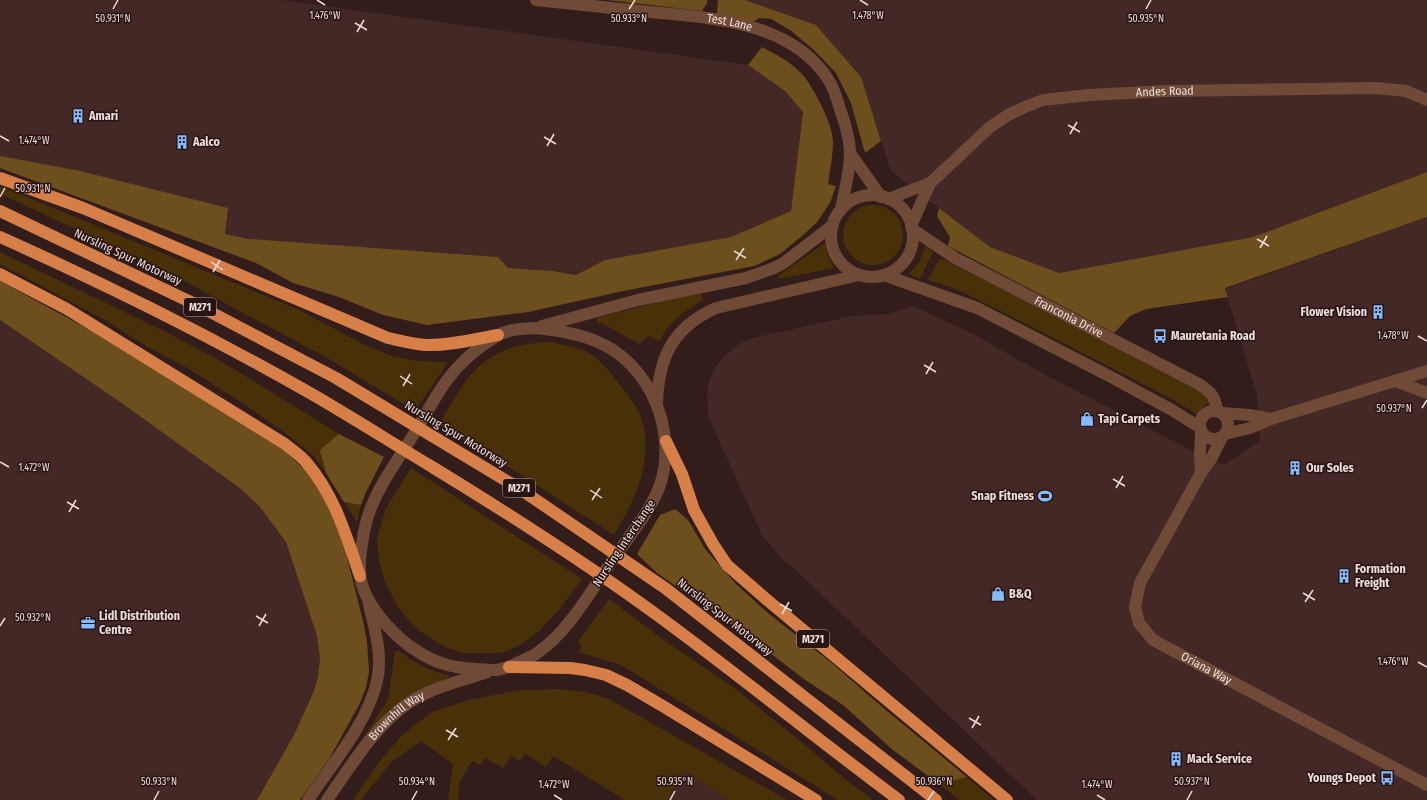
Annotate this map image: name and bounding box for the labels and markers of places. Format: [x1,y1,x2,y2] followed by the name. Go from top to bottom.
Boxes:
[70,108,86,124] building icon: Amari
[88,109,118,123] place label: Amari
[174,134,190,150] building icon: Aalco
[192,135,221,149] place label: Aalco
[1370,304,1386,320] building icon: Flower Vision
[1301,305,1367,319] place label: Flower Vision
[1152,328,1168,344] bus stop icon: Mauretania Road
[1171,329,1255,343] place label: Mauretania Road
[1079,411,1095,427] shop icon: Tapi Carpets
[1098,412,1161,426] place label: Tapi Carpets
[1287,460,1303,476] building icon: Our Soles
[1306,461,1355,475] place label: Our Soles
[1037,488,1053,504] sports icon: Snap Fitness
[971,489,1035,503] place label: Snap Fitness
[1355,562,1406,590] place label: Formation Freight
[1336,568,1352,584] building icon: Formation Freight
[990,586,1006,602] shop icon: B&Q
[1009,587,1032,601] place label: B&Q
[99,609,180,637] place label: Lidl Distribution Centre
[80,615,96,631] office icon: Lidl Distribution Centre
[1168,751,1184,767] building icon: Mack Service
[1187,752,1252,766] place label: Mack Service
[1379,770,1395,786] bus stop icon: Youngs Depot
[1306,771,1377,785] place label: Youngs Depot

